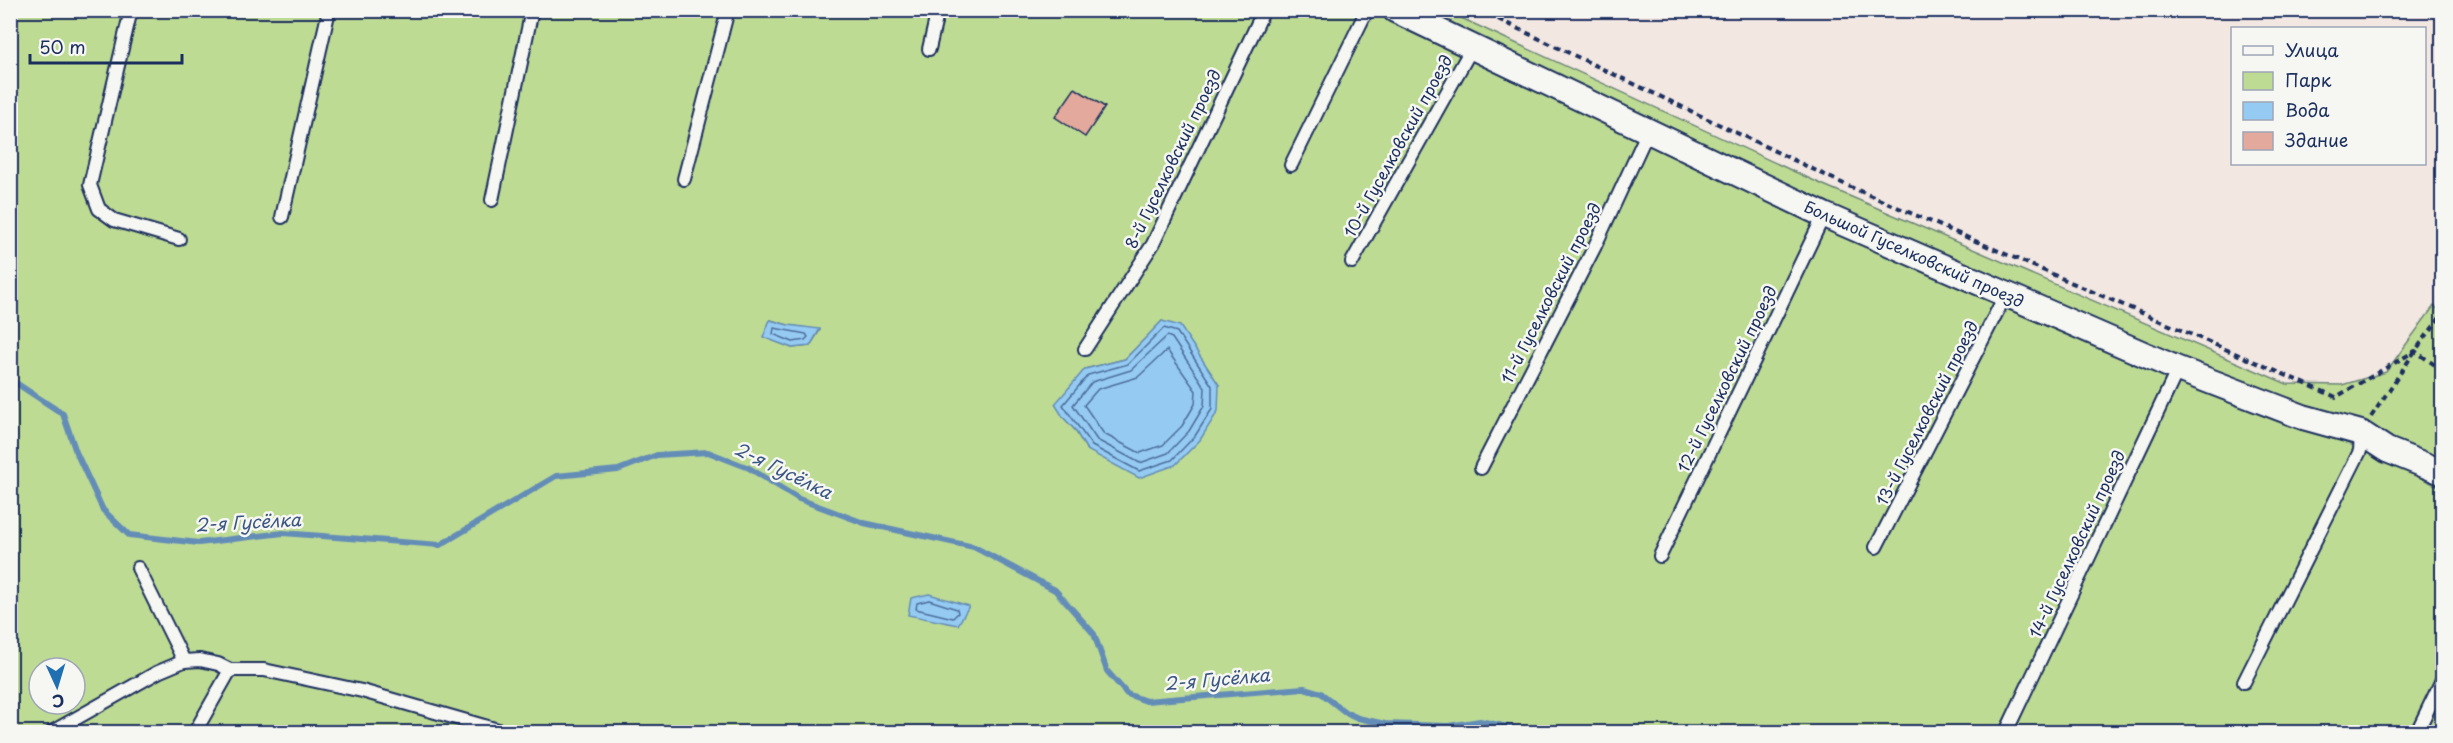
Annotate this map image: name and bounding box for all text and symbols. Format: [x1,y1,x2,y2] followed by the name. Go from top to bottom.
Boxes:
[30,27,182,65] scale bar
[2231,27,2426,165] legend
[39,33,86,60] text: 50 m
[2285,36,2339,63] text: Улица
[1337,50,1457,241] street label: 10-й Гуселковский проезд
[1118,65,1226,252] street label: 8-й Гуселковский проезд
[2285,66,2332,93] text: Парк
[2285,96,2330,123] text: Вода
[2285,126,2348,153] text: Здание
[1801,194,2028,313] street label: Большой Гуселковский проезд
[1494,198,1606,387] street label: 11-й Гуселковский проезд
[1670,281,1782,476] street label: 12-й Гуселковский проезд
[1869,316,1983,509] street label: 13-й Гуселковский проезд
[730,434,838,505] water label: 2-я Гусёлка
[2022,446,2130,641] street label: 14-й Гуселковский проезд
[194,505,302,538] water label: 2-я Гусёлка
[27,656,87,716] north arrow
[1163,660,1272,697] water label: 2-я Гусёлка
[51,690,65,714] text: С

